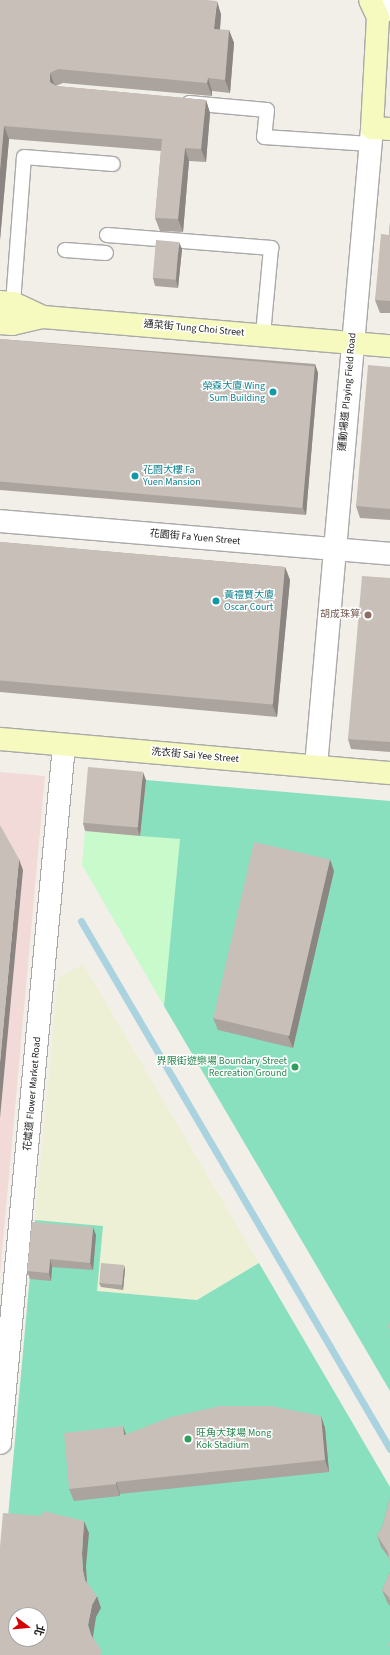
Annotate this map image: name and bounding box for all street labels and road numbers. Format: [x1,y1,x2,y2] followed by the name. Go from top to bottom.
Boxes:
[143,319,245,339] street label: 通菜街 Tung Choi Street
[337,332,359,452] street label: 運動場道 Playing Field Road
[149,528,241,548] street label: 花園街 Fa Yuen Street
[151,746,239,766] street label: 洗衣街 Sai Yee Street
[22,1036,44,1152] street label: 花墟道 Flower Market Road

